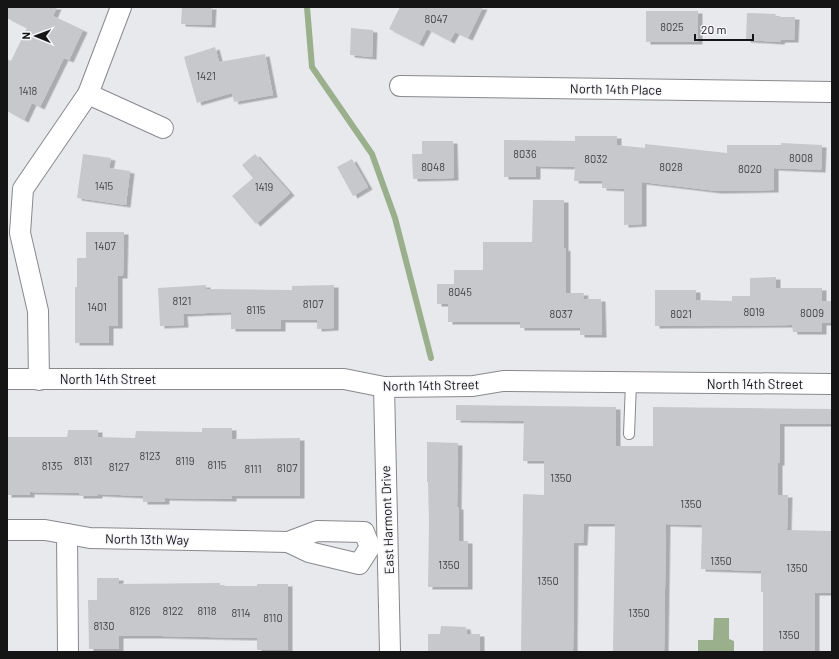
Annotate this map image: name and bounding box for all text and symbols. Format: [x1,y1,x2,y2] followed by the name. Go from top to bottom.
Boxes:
[425,12,447,25] house number: 8047
[16,16,56,56] north arrow
[695,16,753,42] scale bar
[660,20,684,33] house number: 8025
[701,22,727,36] text: 20 m
[19,32,32,40] text: N
[196,69,216,82] house number: 1421
[570,80,662,98] street label: North 14th Place
[19,84,38,97] house number: 1418
[513,147,537,160] house number: 8036
[789,151,813,164] house number: 8008
[584,152,608,165] house number: 8032
[421,160,445,173] house number: 8048
[659,160,683,173] house number: 8028
[738,162,762,175] house number: 8020
[95,179,114,192] house number: 1415
[255,180,274,193] house number: 1419
[94,239,116,252] house number: 1407
[448,285,472,298] house number: 8045
[173,294,191,307] house number: 8121
[303,297,323,310] house number: 8107
[87,300,107,313] house number: 1401
[247,303,266,316] house number: 8115
[743,305,765,318] house number: 8019
[800,306,824,319] house number: 8009
[550,307,572,320] house number: 8037
[670,307,692,320] house number: 8021
[60,371,156,387] street label: North 14th Street
[383,376,479,394] street label: North 14th Street
[707,376,803,392] street label: North 14th Street
[140,449,160,462] house number: 8123
[74,454,92,467] house number: 8131
[176,454,195,467] house number: 8119
[208,458,227,471] house number: 8115
[42,459,63,472] house number: 8135
[109,460,129,473] house number: 8127
[277,461,297,474] house number: 8107
[244,462,262,475] house number: 8111
[377,465,397,575] street label: East Harmont Drive
[550,471,572,484] house number: 1350
[680,497,702,510] house number: 1350
[105,530,189,548] street label: North 13th Way
[710,554,732,567] house number: 1350
[438,558,460,571] house number: 1350
[786,561,808,574] house number: 1350
[537,574,559,587] house number: 1350
[130,604,151,617] house number: 8126
[162,604,184,617] house number: 8122
[198,604,217,617] house number: 8118
[231,606,251,619] house number: 8114
[628,606,650,619] house number: 1350
[263,611,283,624] house number: 8110
[93,619,115,632] house number: 8130
[778,628,800,641] house number: 1350

